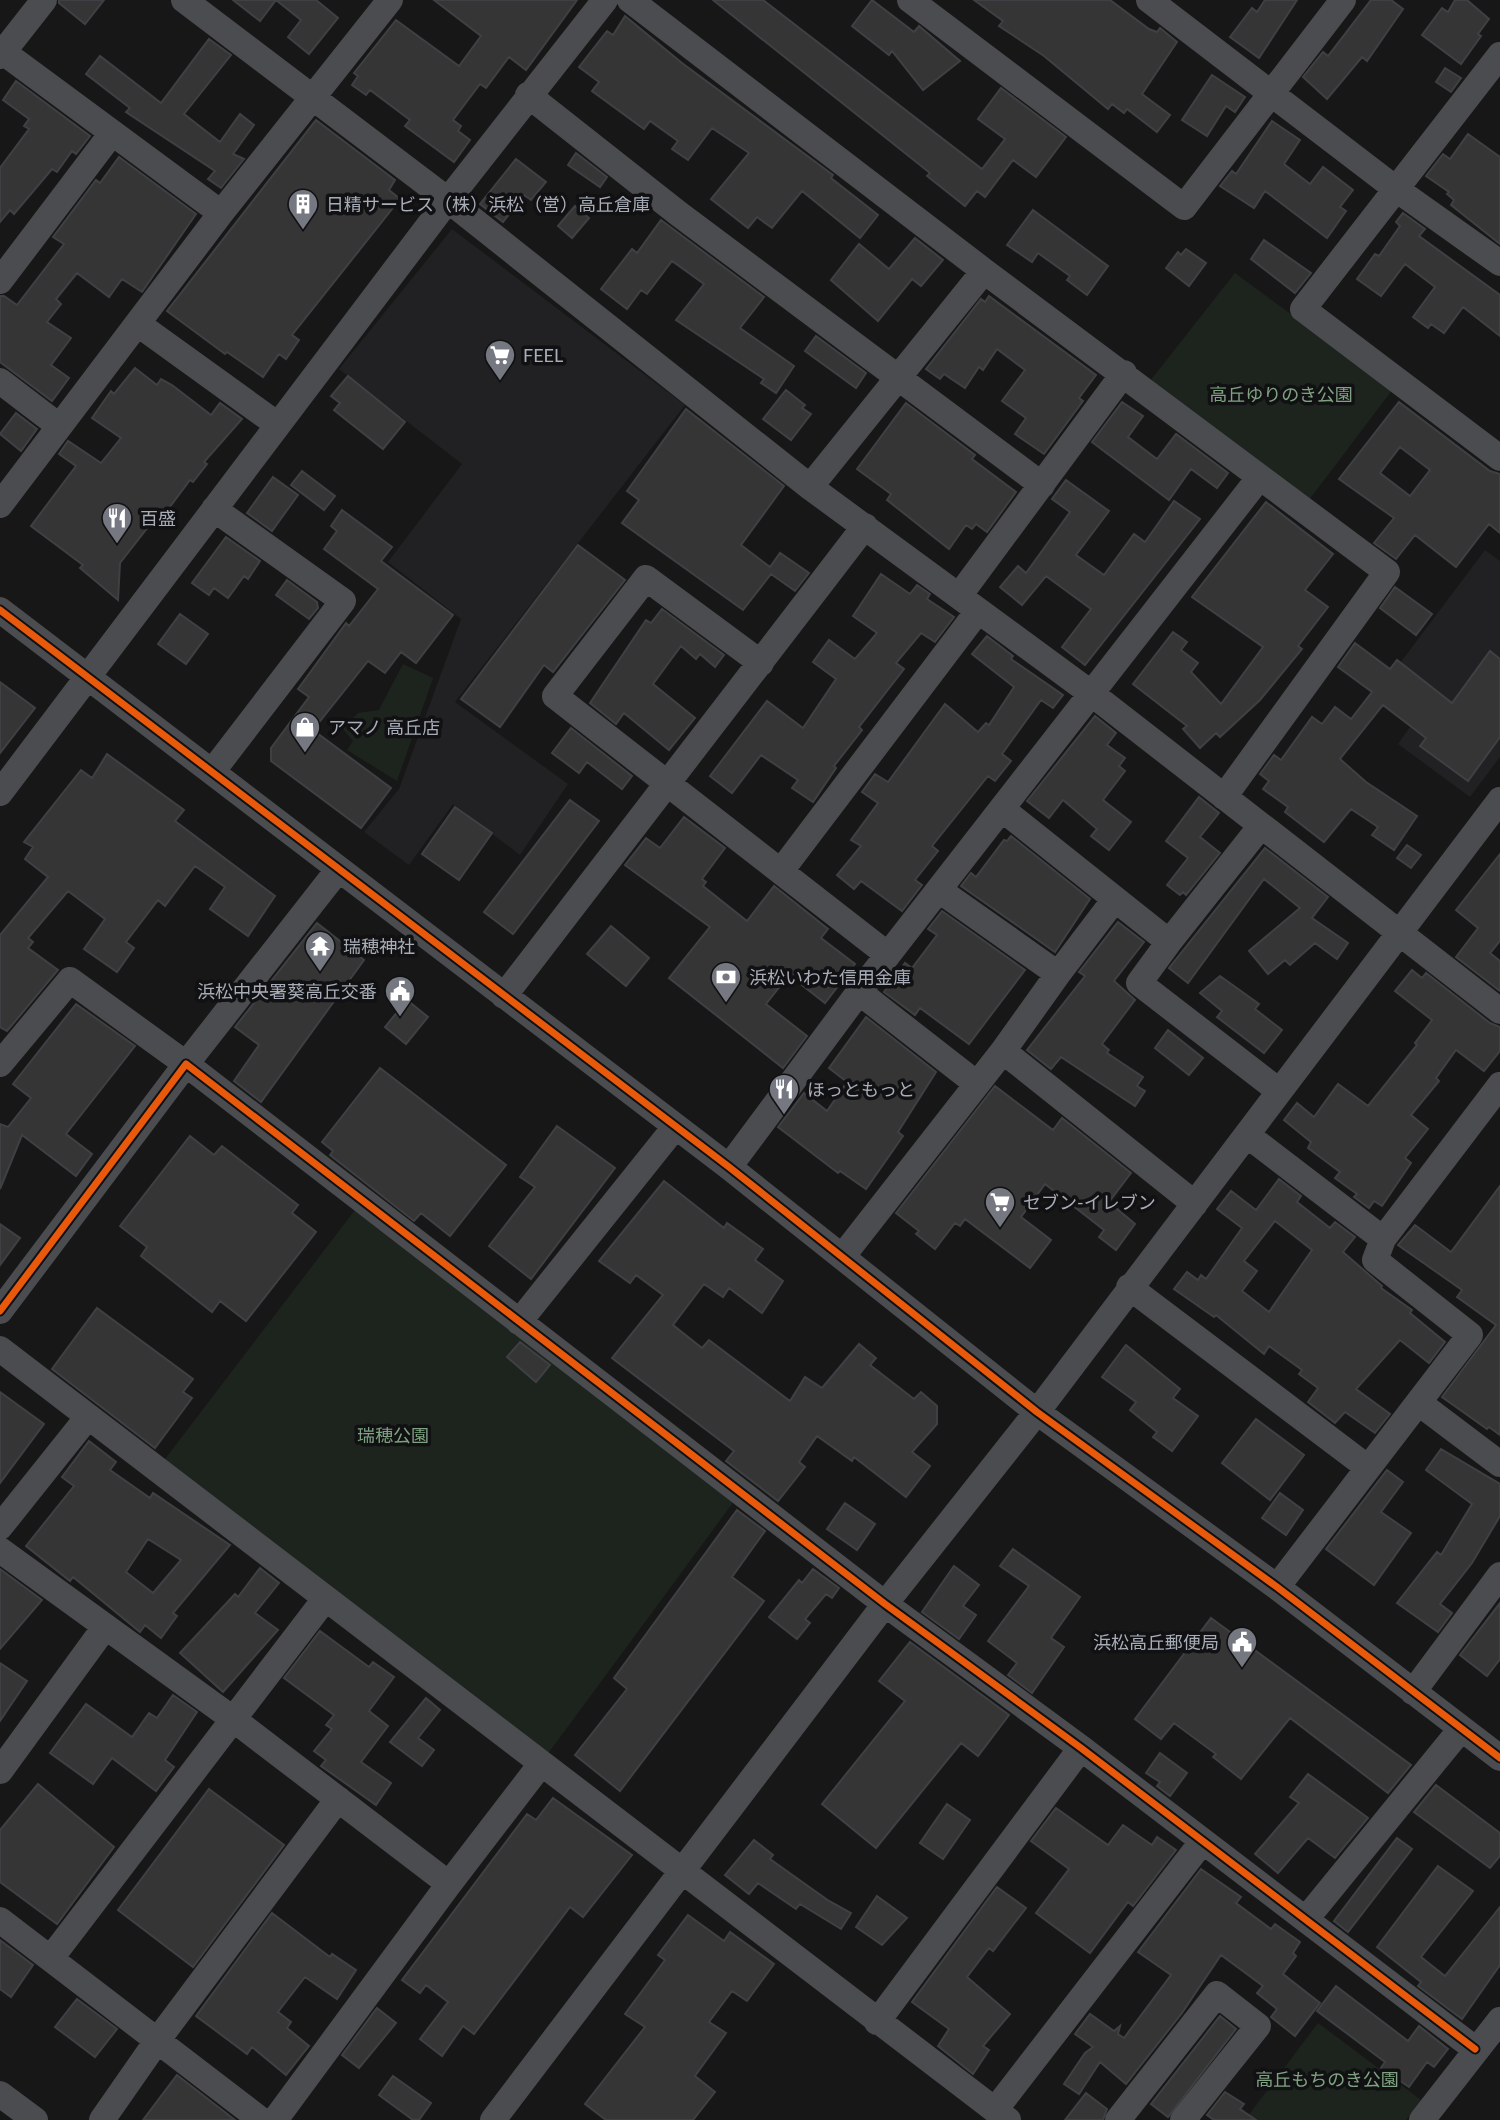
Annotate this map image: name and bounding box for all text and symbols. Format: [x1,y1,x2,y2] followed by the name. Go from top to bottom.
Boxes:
[286,187,320,231] building icon: 日精サービス（株）浜松（営）高丘倉庫
[326,193,650,215] place label: 日精サービス（株）浜松（営）高丘倉庫
[483,338,517,382] supermarket icon: FEEL
[523,344,563,366] place label: FEEL
[1209,383,1353,405] park label: 高丘ゆりのき公園
[100,501,134,545] restaurant icon: 百盛
[140,507,176,529] place label: 百盛
[288,710,322,754] shop icon: アマノ 高丘店
[328,716,440,738] place label: アマノ 高丘店
[303,929,337,973] temple icon: 瑞穂神社
[343,935,415,957] place label: 瑞穂神社
[709,960,743,1004] bank icon: 浜松いわた信用金庫
[749,966,911,988] place label: 浜松いわた信用金庫
[383,974,417,1018] public building icon: 浜松中央署葵高丘交番
[197,980,377,1002] place label: 浜松中央署葵高丘交番
[767,1072,801,1116] restaurant icon: ほっともっと
[807,1078,915,1100] place label: ほっともっと
[983,1185,1017,1229] supermarket icon: セブン-イレブン
[1023,1191,1156,1213] place label: セブン-イレブン
[357,1424,429,1446] park label: 瑞穂公園
[1225,1625,1259,1669] public building icon: 浜松高丘郵便局
[1093,1631,1219,1653] place label: 浜松高丘郵便局
[1255,2068,1399,2090] park label: 高丘もちのき公園

